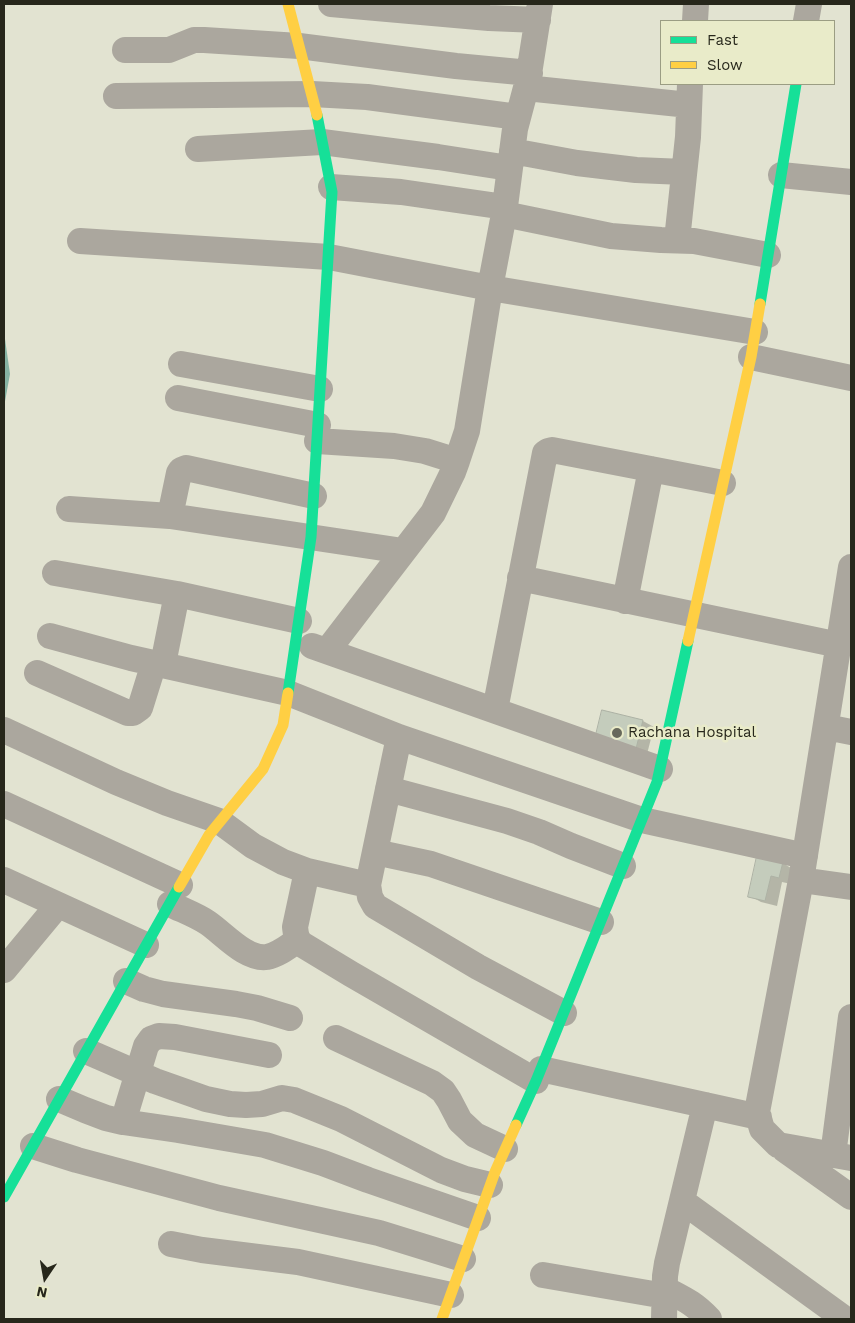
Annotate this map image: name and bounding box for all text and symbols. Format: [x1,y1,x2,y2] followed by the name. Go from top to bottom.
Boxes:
[660,20,835,85] legend
[707,31,738,49] text: Fast
[707,56,743,74] text: Slow
[628,724,756,742] place label: Rachana Hospital
[610,726,624,740] marker: Rachana Hospital
[20,1253,70,1303] north arrow
[35,1284,49,1302] text: N

